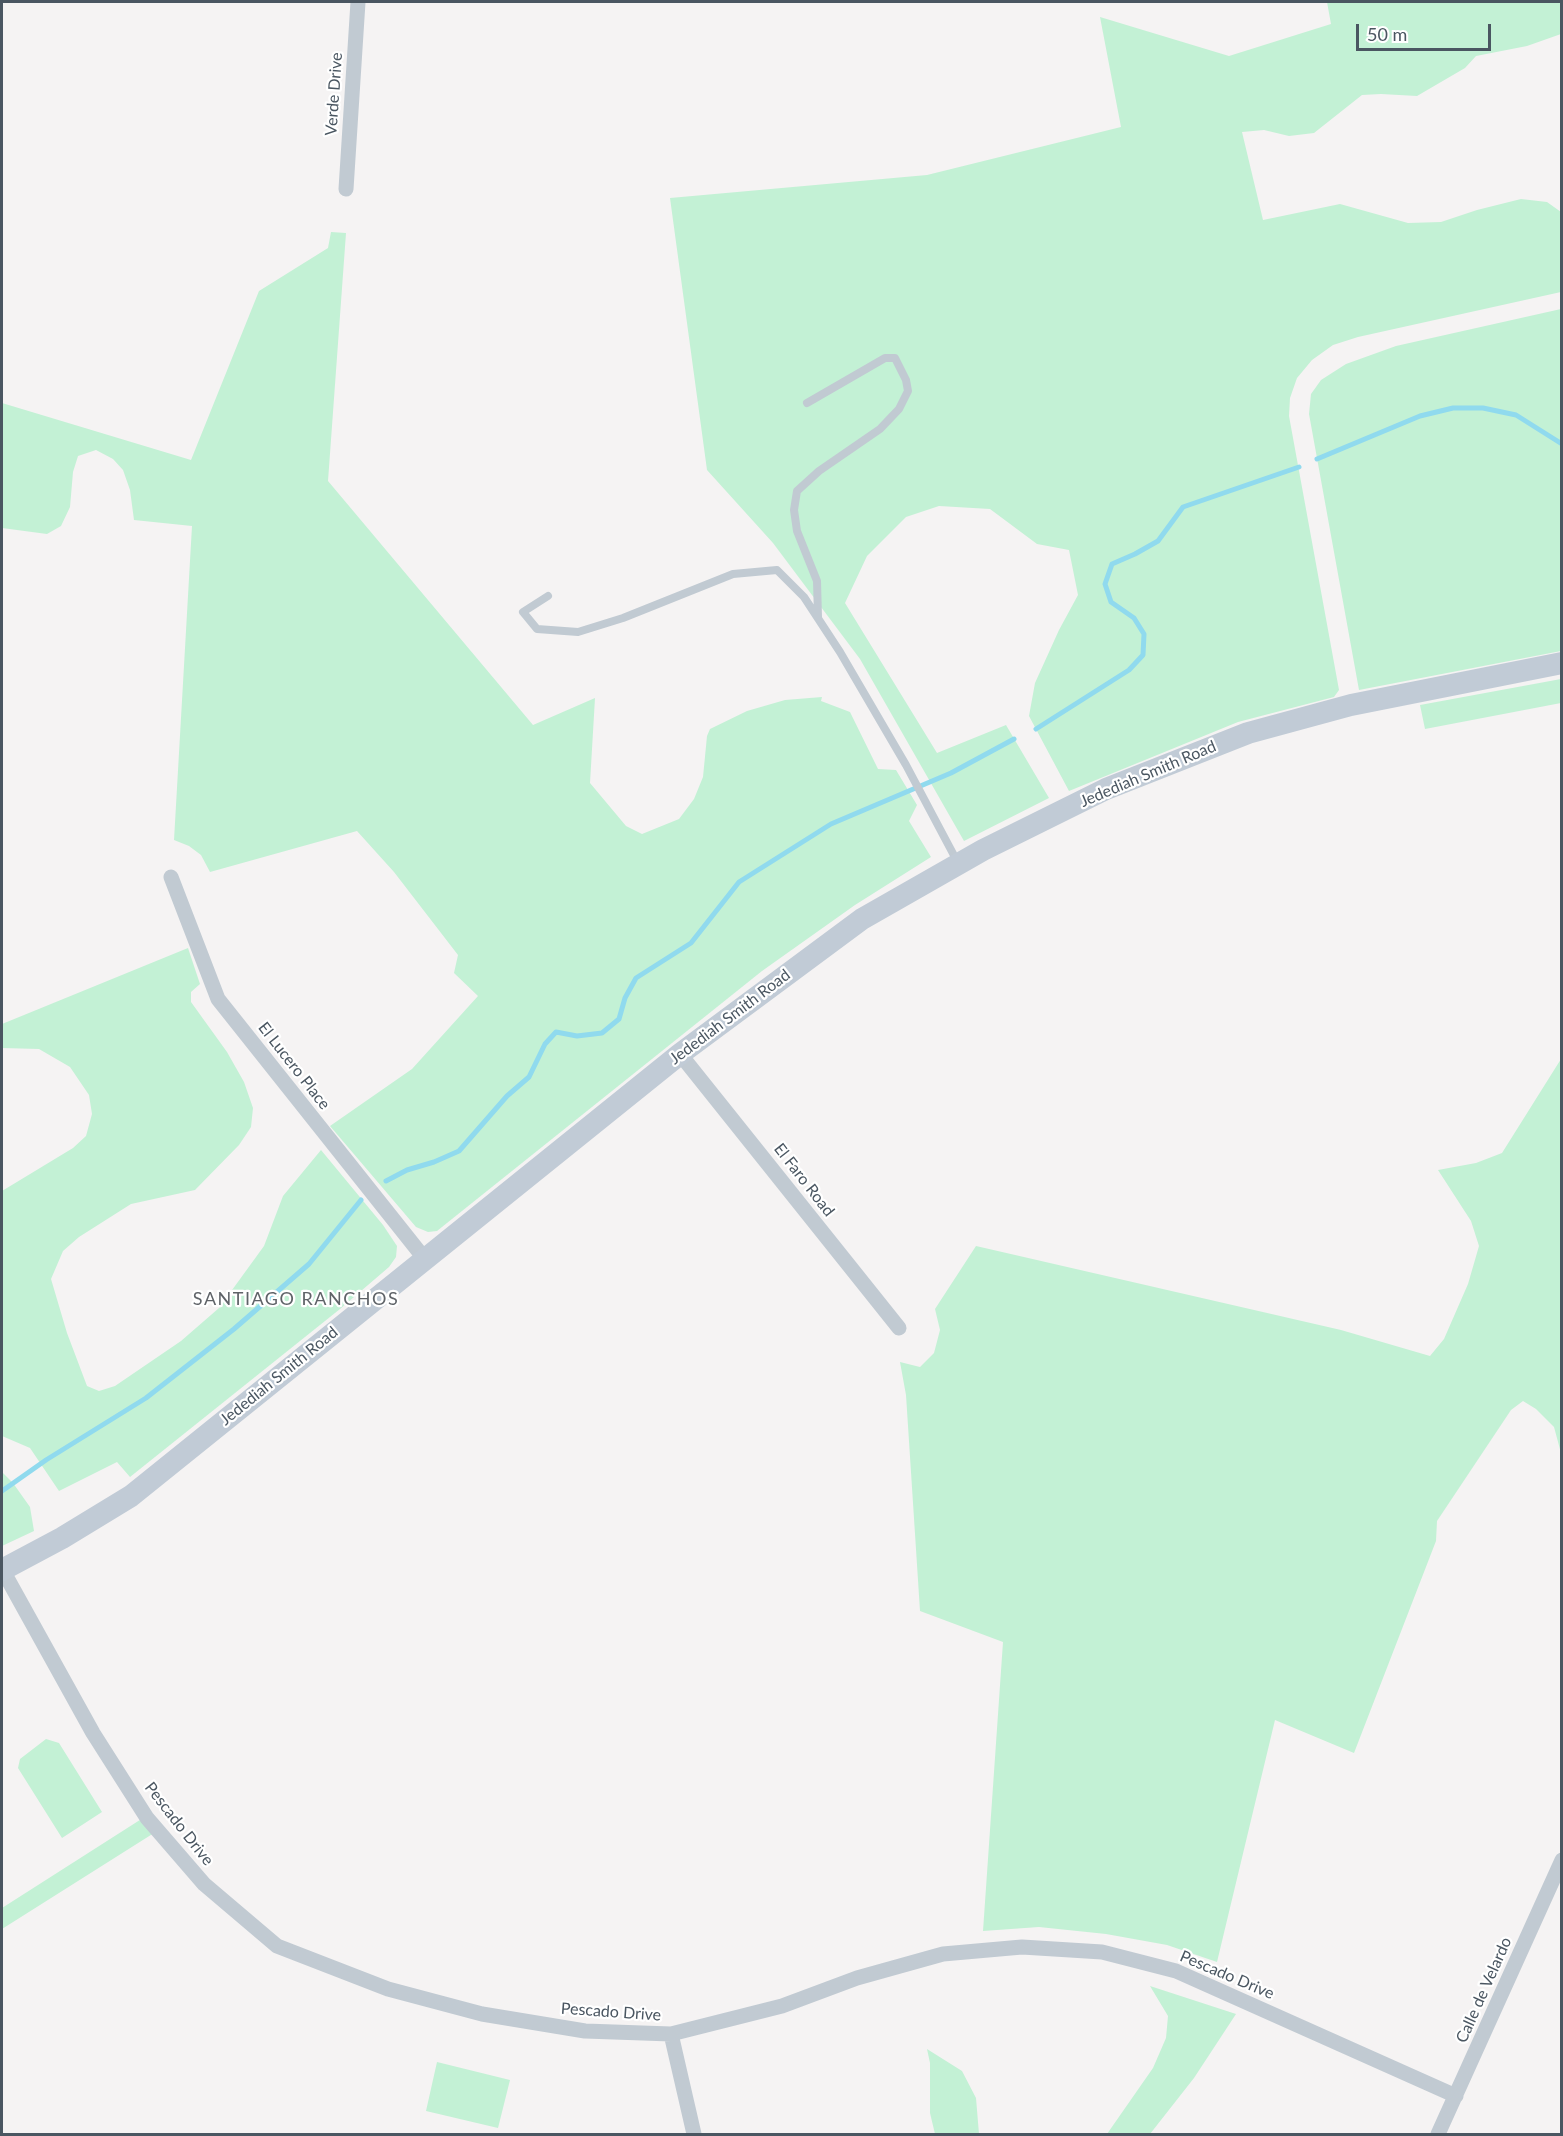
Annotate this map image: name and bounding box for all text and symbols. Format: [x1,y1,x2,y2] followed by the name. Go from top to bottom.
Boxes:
[1359,12,1494,50] scale bar
[1367,23,1407,45] text: 50 m
[322,52,346,136] street label: Verde Drive
[1077,737,1219,811] street label: Jedediah Smith Road
[666,965,794,1069] street label: Jedediah Smith Road
[254,1018,334,1114] street label: El Lucero Place
[770,1140,838,1220] street label: El Faro Road
[193,1288,399,1310] district label: SANTIAGO RANCHOS
[216,1323,342,1429] street label: Jedediah Smith Road
[141,1779,217,1869] street label: Pescado Drive
[1452,1934,1516,2046] street label: Calle de Velardo
[1177,1947,1277,2003] street label: Pescado Drive
[560,1999,662,2025] street label: Pescado Drive

